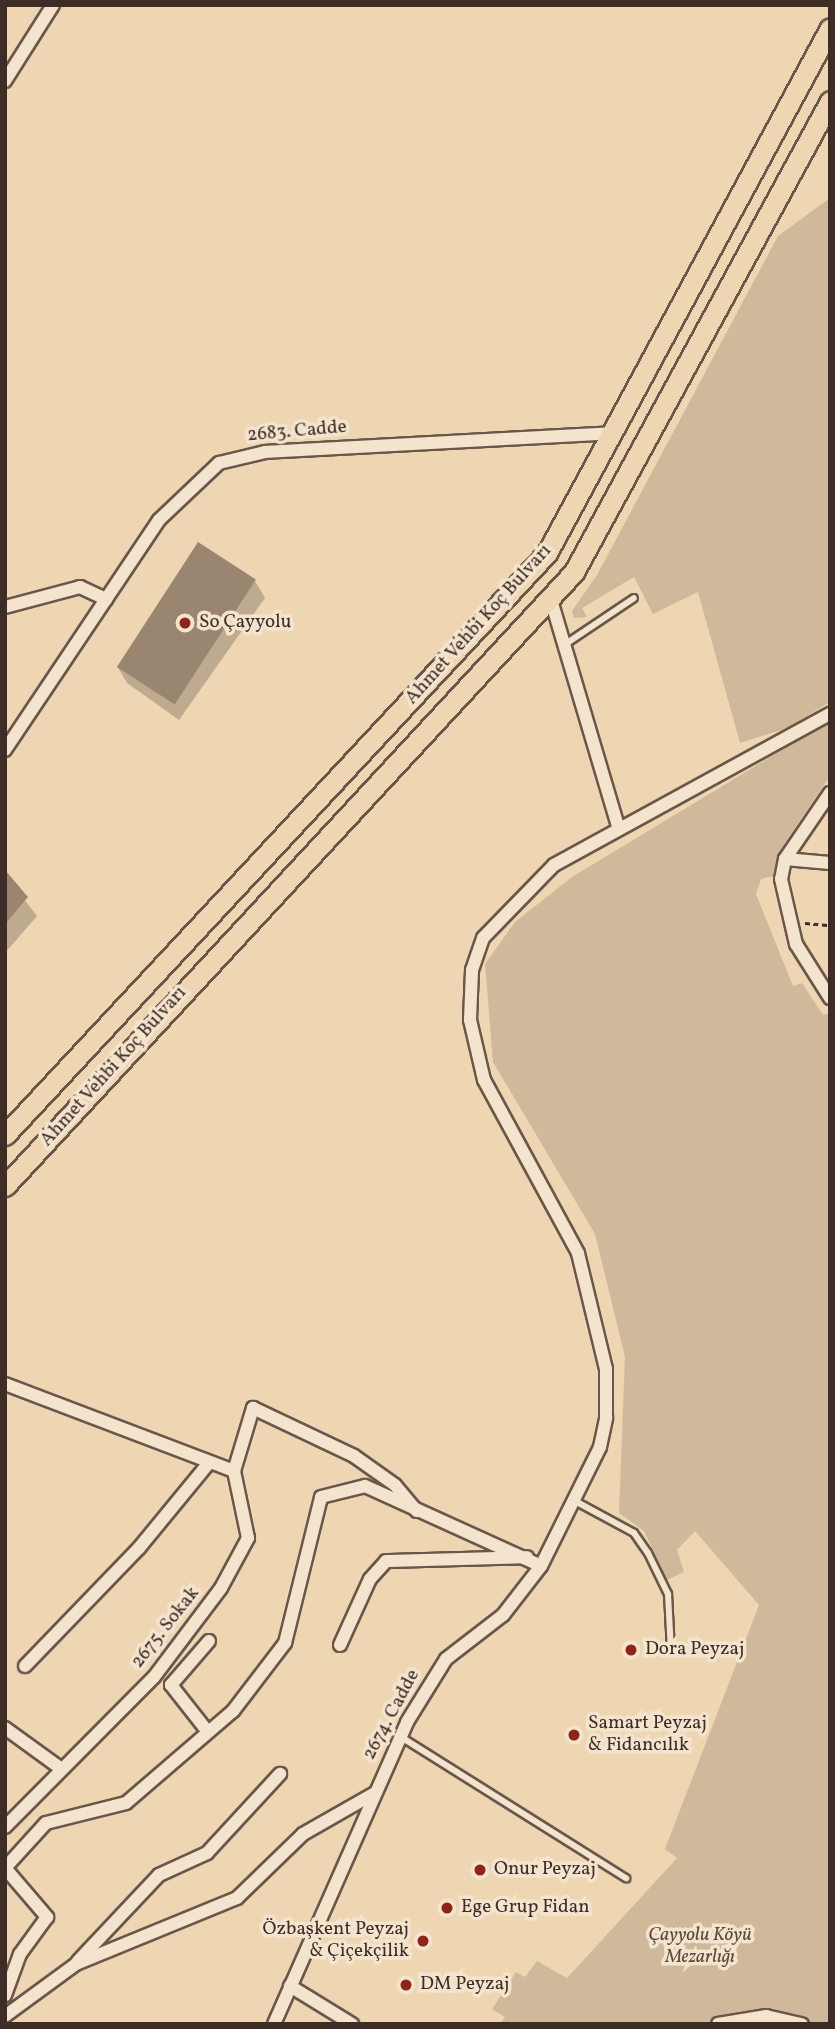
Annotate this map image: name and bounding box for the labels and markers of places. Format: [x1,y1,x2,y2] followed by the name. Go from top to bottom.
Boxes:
[199,612,291,634] place label: So Çayyolu
[177,615,193,631] marker: So Çayyolu
[645,1639,744,1661] place label: Dora Peyzaj
[623,1642,639,1658] marker: Dora Peyzaj
[588,1713,707,1757] place label: Samart Peyzaj & Fidancılık
[566,1727,582,1743] marker: Samart Peyzaj & Fidancılık
[494,1859,596,1881] place label: Onur Peyzaj
[472,1862,488,1878] marker: Onur Peyzaj
[461,1897,590,1919] place label: Ege Grup Fidan
[439,1900,455,1916] marker: Ege Grup Fidan
[263,1919,409,1963] place label: Özbaşkent Peyzaj & Çiçekçilik
[415,1933,431,1949] marker: Özbaşkent Peyzaj & Çiçekçilik
[420,1974,509,1996] place label: DM Peyzaj
[398,1977,414,1993] marker: DM Peyzaj

